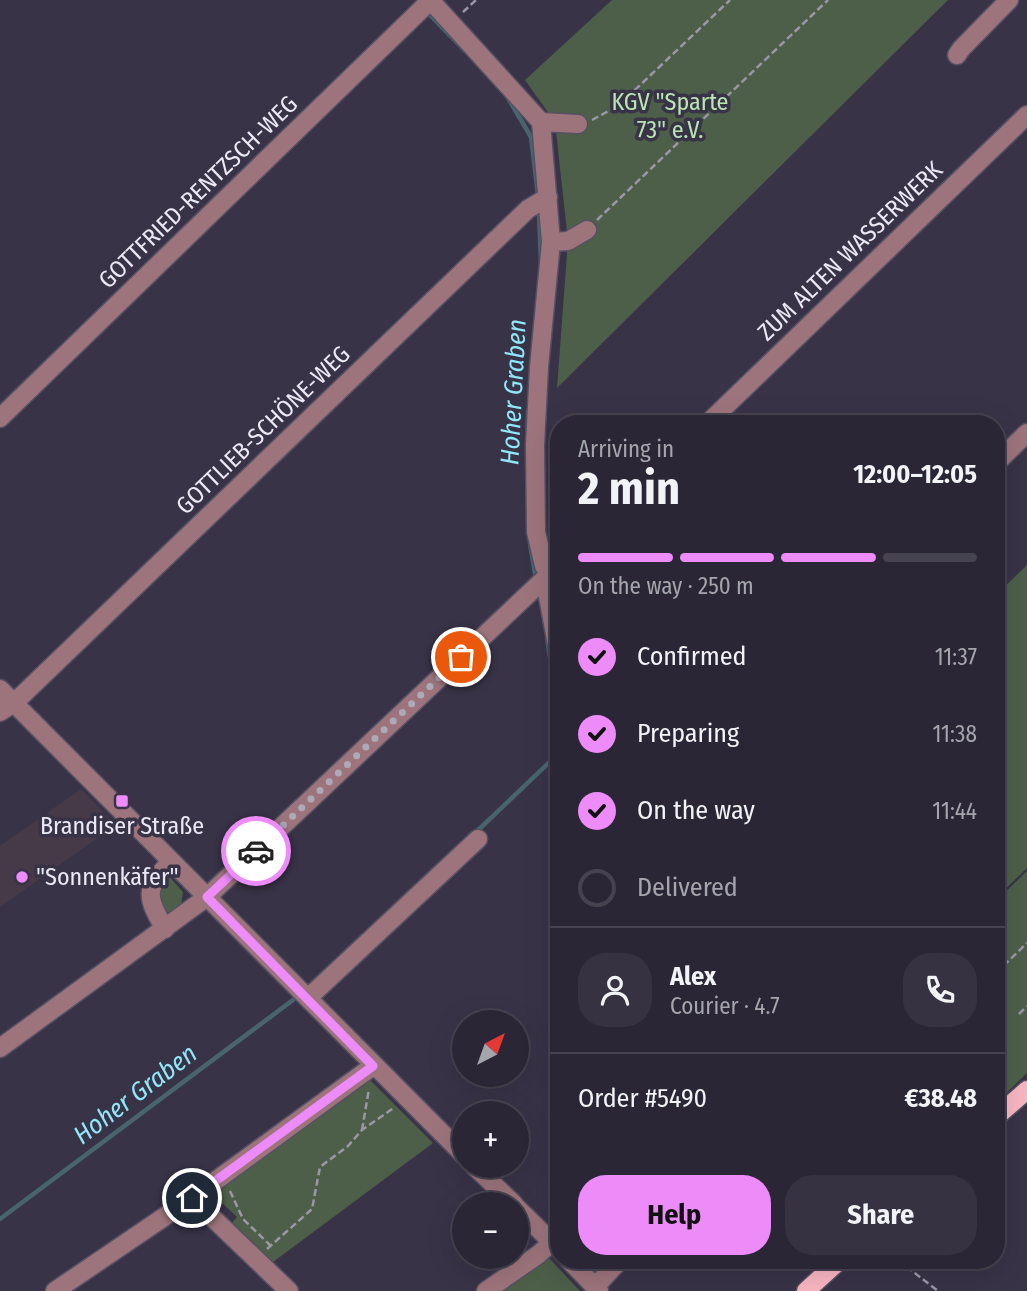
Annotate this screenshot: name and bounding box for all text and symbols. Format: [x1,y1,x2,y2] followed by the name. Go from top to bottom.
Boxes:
[612,88,728,144] park label: KGV "Sparte 73" e.V.
[93,90,303,294] street label: GOTTFRIED-RENTZSCH-WEG
[752,156,948,346] street label: ZUM ALTEN WASSERWERK
[494,318,533,466] water label: Hoher Graben
[171,340,355,520] street label: GOTTLIEB-SCHÖNE-WEG
[578,435,674,463] text: Arriving in
[853,459,977,490] text: 12:00–12:05
[578,461,680,516] text: 2 min
[578,572,754,600] text: On the way · 250 m
[431,627,491,687] pin
[442,638,480,676] icon: bag
[578,638,616,676] icon: check
[637,641,747,672] text: Confirmed
[935,643,977,671] text: 11:37
[578,715,616,753] icon: check
[637,718,739,749] text: Preparing
[932,720,977,748] text: 11:38
[578,792,616,830] icon: check
[114,793,130,809] marker: Brandiser Straße
[637,795,755,826] text: On the way
[932,797,977,825] text: 11:44
[40,812,204,840] place label: Brandiser Straße
[221,816,291,886] courier
[237,832,275,870] icon: car
[36,863,179,891] place label: "Sonnenkäfer"
[14,869,30,885] marker: "Sonnenkäfer"
[637,872,738,903] text: Delivered
[578,953,652,1027] button: person
[903,953,977,1027] button: phone
[670,961,716,992] text: Alex
[670,992,780,1020] text: Courier · 4.7
[452,1010,528,1087] north arrow
[452,1010,529,1269] map controls
[67,1038,203,1151] water label: Hoher Graben
[578,1083,707,1114] text: Order #5490
[905,1083,977,1114] text: €38.48
[452,1101,529,1178] button: +
[162,1168,222,1228] pin
[578,1175,771,1255] button: Help
[785,1175,977,1255] button: Share
[173,1179,211,1217] icon: home
[452,1192,529,1269] button: −

